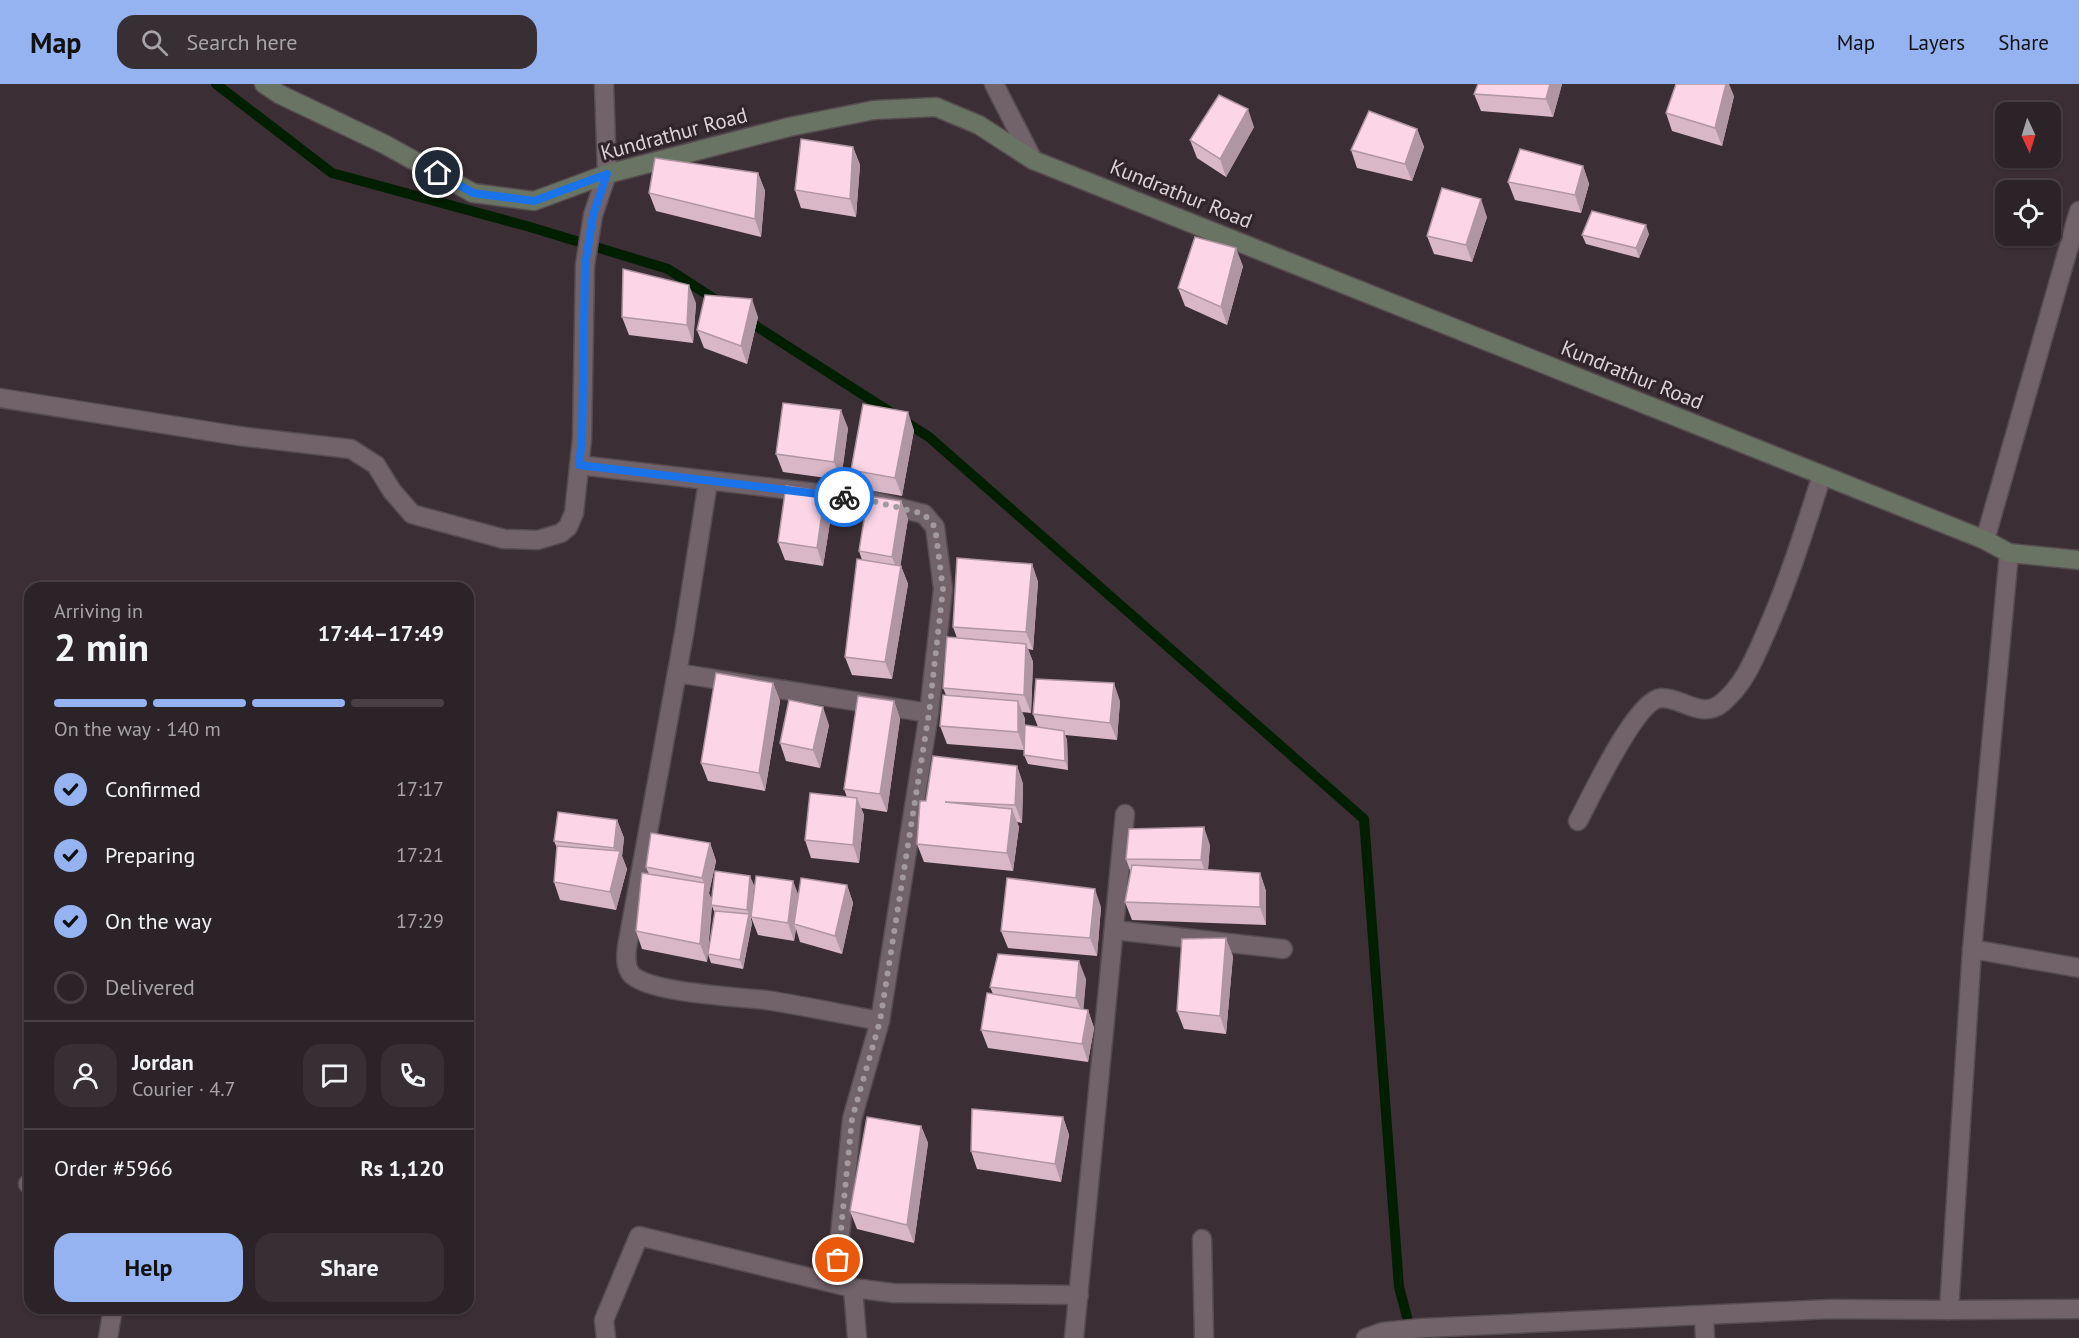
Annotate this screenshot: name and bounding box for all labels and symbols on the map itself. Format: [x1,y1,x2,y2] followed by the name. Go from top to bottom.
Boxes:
[597,101,750,166] street label: Kundrathur Road
[1995,102,2061,168] north arrow
[412,147,463,198] pin
[1106,153,1256,234] street label: Kundrathur Road
[1557,334,1707,415] street label: Kundrathur Road
[814,467,874,527] courier
[812,1234,863,1285] pin

